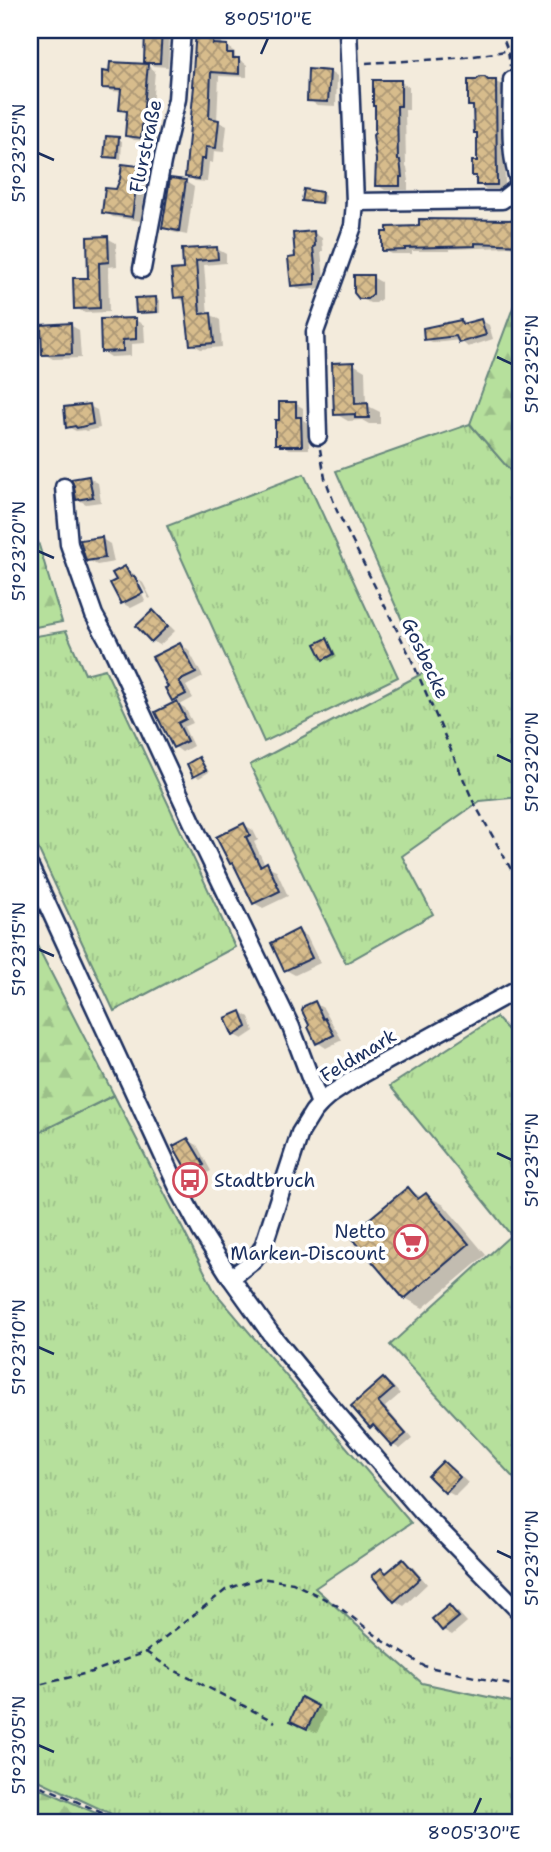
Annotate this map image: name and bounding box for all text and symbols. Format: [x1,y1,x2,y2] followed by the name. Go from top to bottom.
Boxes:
[224,7,312,31] text: 8°05'10"E
[123,97,168,195] street label: Flurstraße
[7,103,31,203] text: 51°23'25"N
[520,314,544,414] text: 51°23'25"N
[7,501,31,601] text: 51°23'20"N
[396,614,455,703] street label: Gosbecke
[520,712,544,812] text: 51°23'20"N
[7,902,31,996] text: 51°23'15"N
[315,1023,401,1088] street label: Feldmark
[520,1113,544,1207] text: 51°23'15"N
[171,1161,209,1199] bus stop icon: Stadtbruch
[214,1168,315,1193] place label: Stadtbruch
[230,1219,386,1266] place label: Netto Marken-Discount
[392,1223,430,1261] supermarket icon: Netto Marken-Discount
[7,1299,31,1395] text: 51°23'10"N
[520,1510,544,1606] text: 51°23'10"N
[7,1695,31,1795] text: 51°23'05"N
[428,1821,520,1845] text: 8°05'30"E

